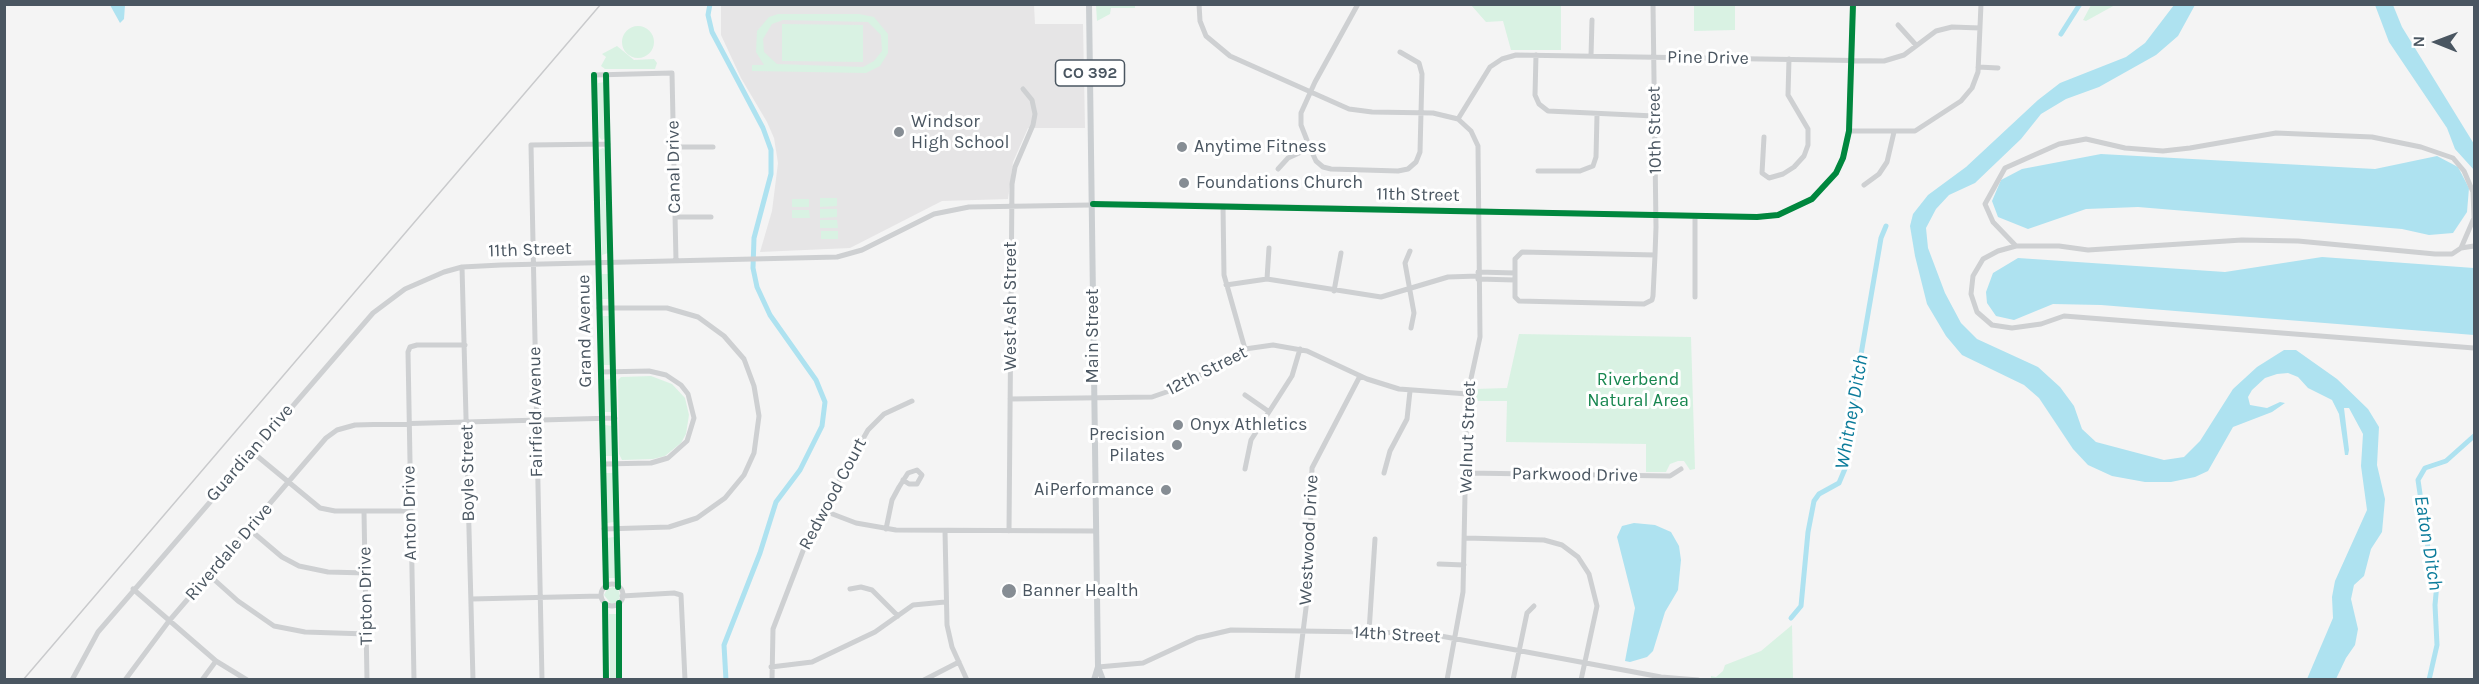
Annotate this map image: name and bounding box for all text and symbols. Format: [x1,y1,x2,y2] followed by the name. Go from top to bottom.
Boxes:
[2407,12,2467,72] north arrow
[2409,36,2428,48] text: N
[1667,46,1749,70] street label: Pine Drive
[1056,60,1124,86] road number: CO 392
[1643,86,1667,174] street label: 10th Street
[911,111,1009,154] place label: Windsor High School
[662,120,686,214] street label: Canal Drive
[892,125,906,139] marker: Windsor High School
[1194,136,1327,158] place label: Anytime Fitness
[1175,140,1189,154] marker: Anytime Fitness
[1196,172,1363,194] place label: Foundations Church
[1177,176,1191,190] marker: Foundations Church
[1376,183,1460,207] street label: 11th Street
[488,238,572,262] street label: 11th Street
[1000,241,1022,371] street label: West Ash Street
[573,274,597,388] street label: Grand Avenue
[1082,288,1104,384] street label: Main Street
[1163,341,1251,401] street label: 12th Street
[524,346,548,478] street label: Fairfield Avenue
[1830,353,1874,471] water label: Whitney Ditch
[1587,369,1689,412] park label: Riverbend Natural Area
[1455,380,1481,494] street label: Walnut Street
[202,400,298,506] street label: Guardian Drive
[1190,414,1307,436] place label: Onyx Athletics
[1171,418,1185,432] marker: Onyx Athletics
[456,424,480,522] street label: Boyle Street
[1089,424,1165,466] place label: Precision Pilates
[794,434,872,554] street label: Redwood Court
[1170,438,1184,452] marker: Precision Pilates
[1512,463,1638,487] street label: Parkwood Drive
[398,465,422,561] street label: Anton Drive
[1295,474,1323,606] street label: Westwood Drive
[1034,479,1154,501] place label: AiPerformance
[1159,483,1173,497] marker: AiPerformance
[2409,494,2447,592] water label: Eaton Ditch
[181,499,277,605] street label: Riverdale Drive
[354,546,378,646] street label: Tipton Drive
[1022,580,1139,602] place label: Banner Health
[1000,582,1018,600] marker: Banner Health
[1353,622,1441,648] street label: 14th Street

